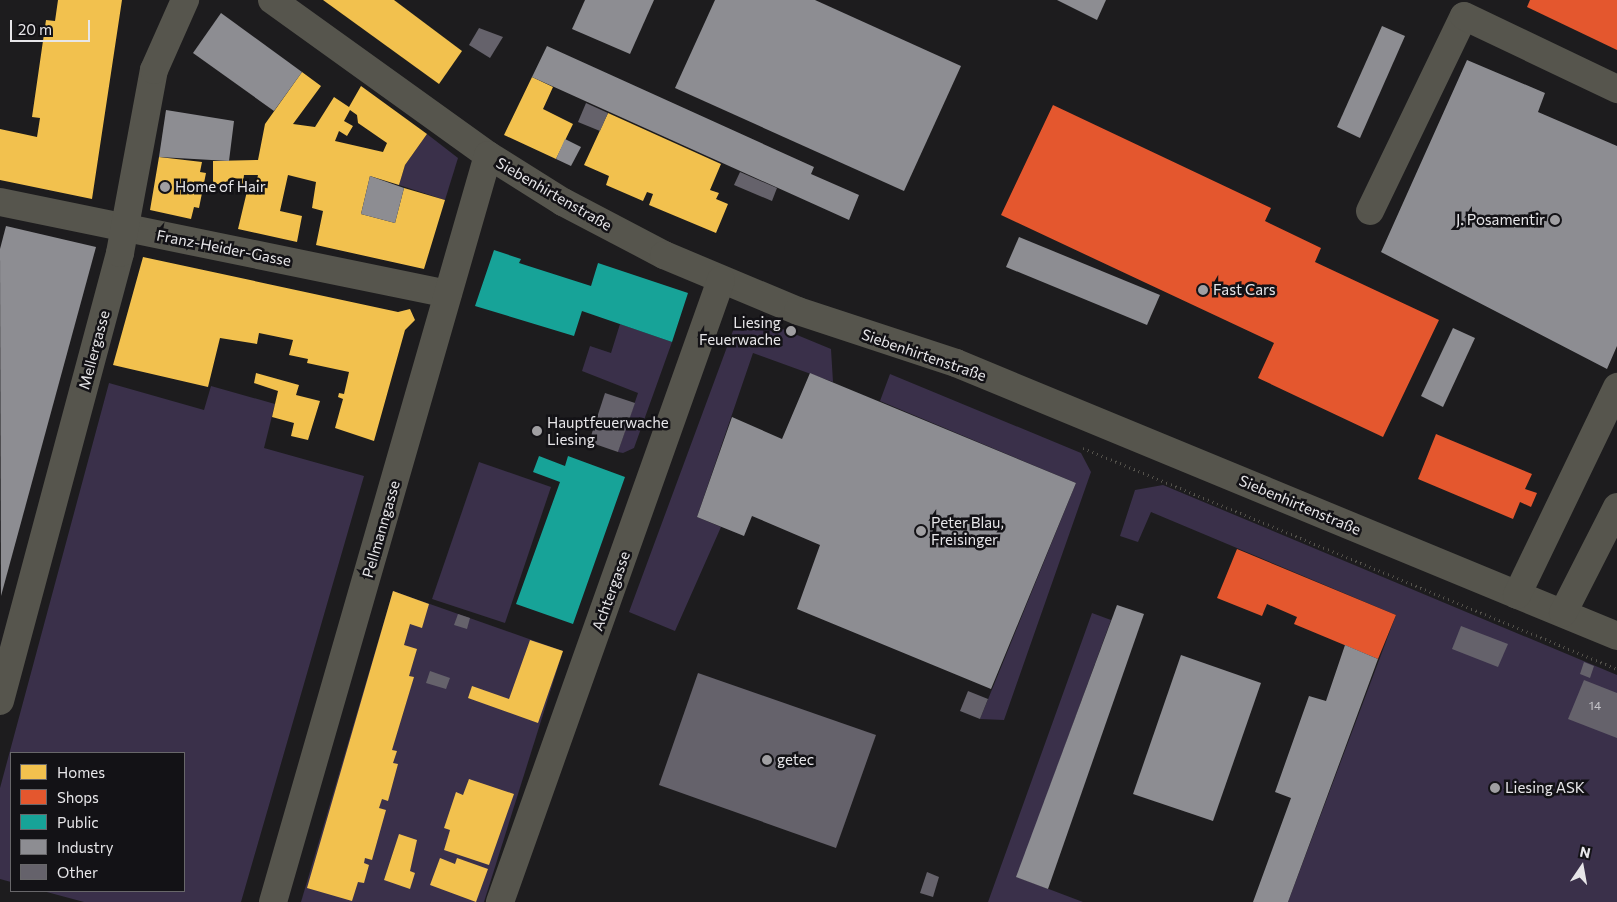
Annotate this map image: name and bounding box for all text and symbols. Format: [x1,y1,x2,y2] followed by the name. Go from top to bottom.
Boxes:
[12,10,92,42] scale bar
[18,20,52,38] text: 20 m
[493,154,615,234] street label: Siebenhirtenstraße
[175,178,266,196] place label: Home of Hair
[159,181,171,193] marker: Home of Hair
[1456,211,1545,229] place label: J. Posamentir
[1549,214,1561,226] marker: J. Posamentir
[155,226,293,270] street label: Franz-Heider-Gasse
[1213,281,1276,299] place label: Fast Cars
[1197,284,1209,296] marker: Fast Cars
[75,308,113,392] street label: Mellergasse
[699,313,781,348] place label: Liesing Feuerwache
[785,325,797,337] marker: Liesing Feuerwache
[859,325,989,385] street label: Siebenhirtenstraße
[547,413,669,448] place label: Hauptfeuerwache Liesing
[531,425,543,437] marker: Hauptfeuerwache Liesing
[1236,471,1364,539] street label: Siebenhirtenstraße
[359,478,403,580] street label: Pellmanngasse
[931,513,1004,548] place label: Peter Blau, Freisinger
[915,525,927,537] marker: Peter Blau, Freisinger
[588,549,634,633] street label: Achtergasse
[1589,699,1601,713] house number: 14
[777,751,814,769] place label: getec
[10,752,185,892] legend
[761,754,773,766] marker: getec
[57,763,105,781] text: Homes
[1505,779,1585,797] place label: Liesing ASK
[1489,782,1501,794] marker: Liesing ASK
[57,788,99,806] text: Shops
[57,813,99,831] text: Public
[57,838,114,856] text: Industry
[1557,842,1607,892] north arrow
[1578,842,1592,861] text: N
[57,863,98,881] text: Other

